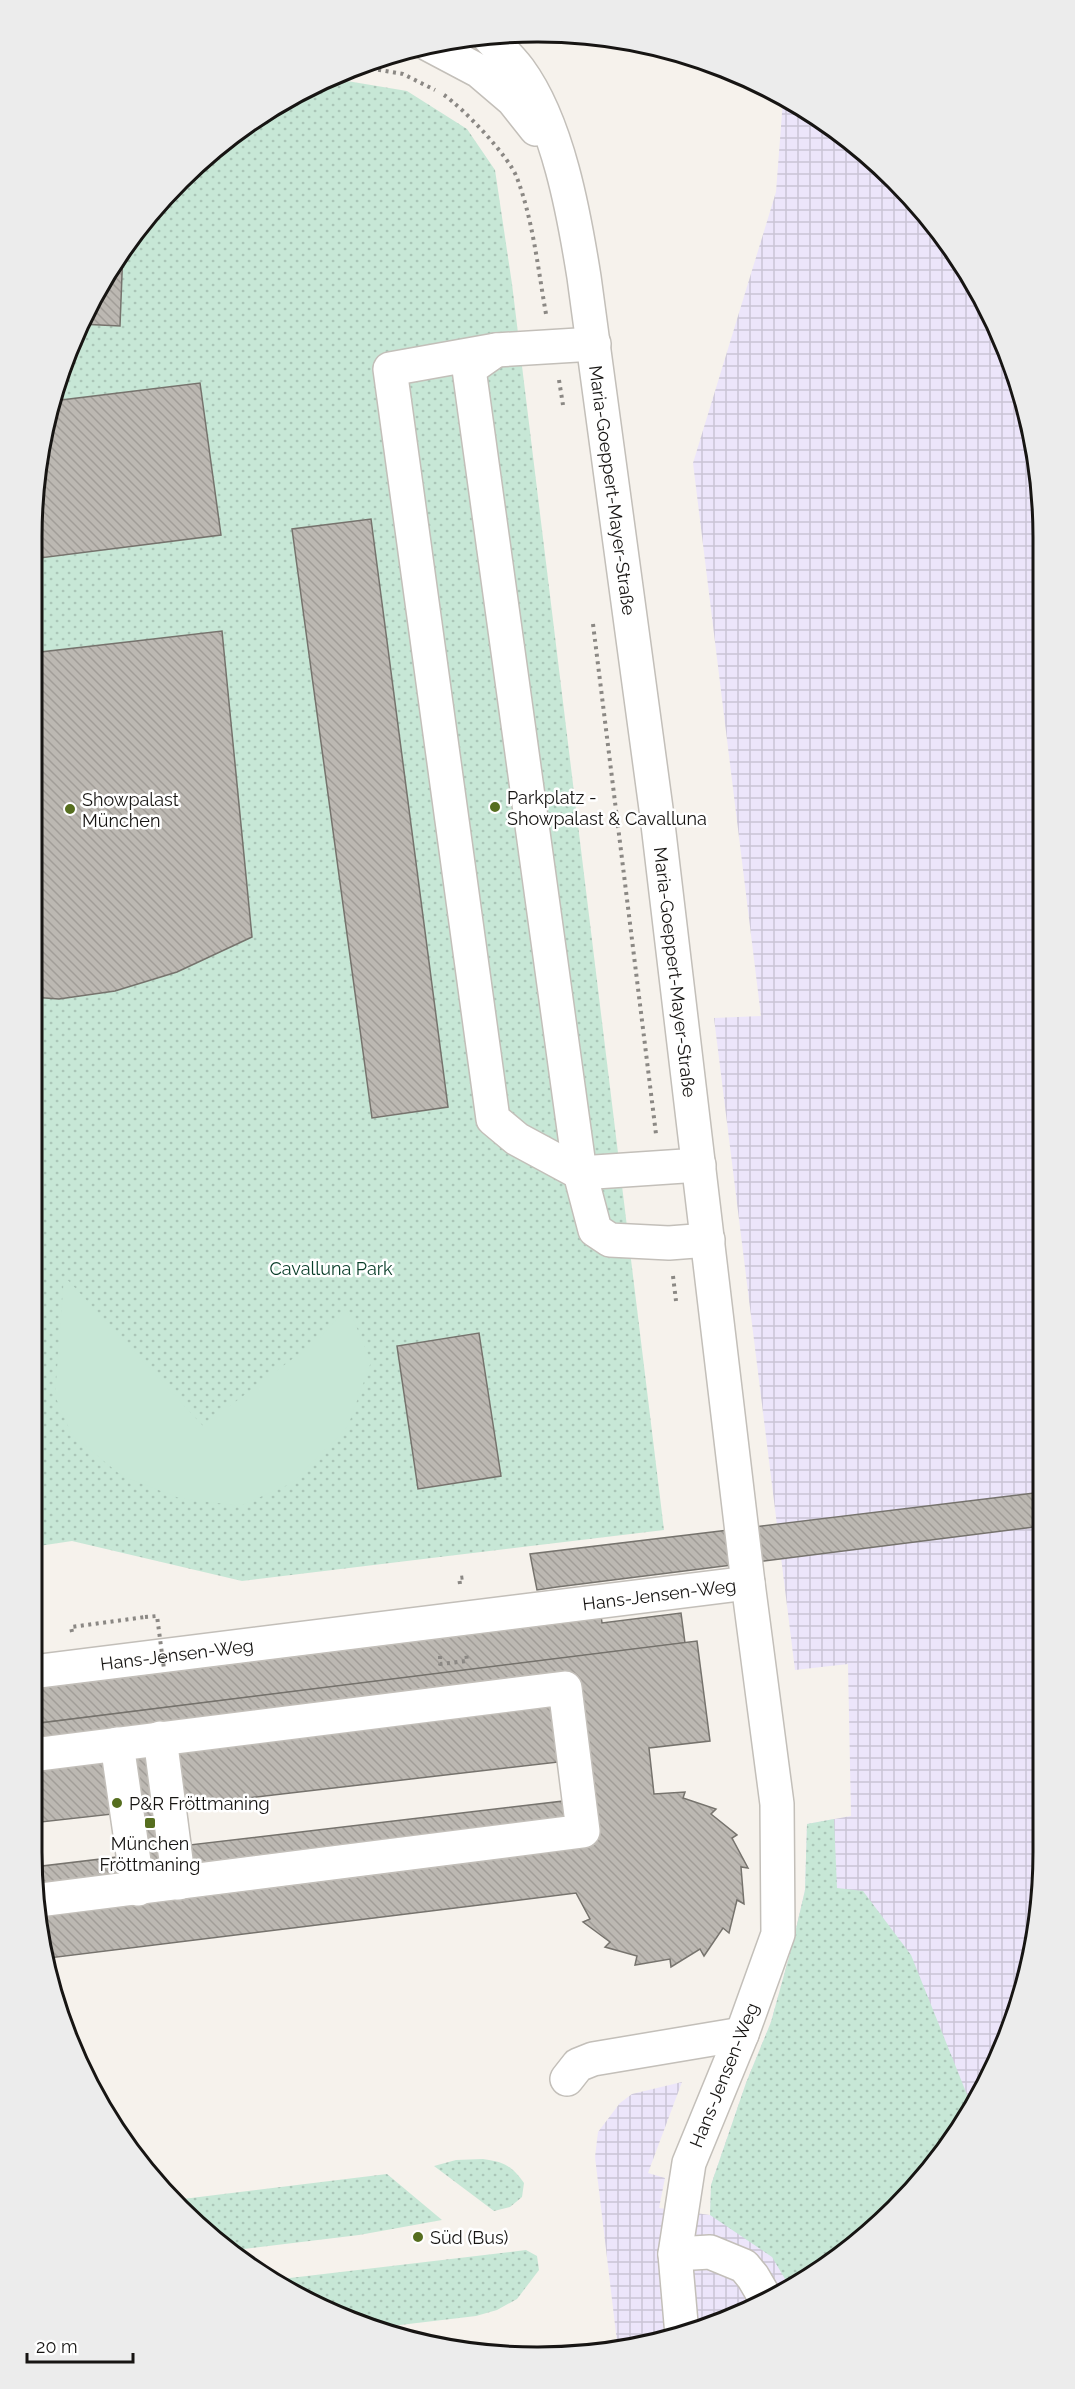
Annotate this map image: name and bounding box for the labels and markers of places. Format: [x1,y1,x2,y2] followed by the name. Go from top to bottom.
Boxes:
[507,787,707,829] place label: Parkplatz - Showpalast & Cavalluna
[82,789,179,831] place label: Showpalast München
[488,800,502,814] marker: Parkplatz - Showpalast & Cavalluna
[63,802,77,816] marker: Showpalast München
[129,1793,270,1814] place label: P&R Fröttmaning
[110,1796,124,1810] marker: P&R Fröttmaning
[143,1816,157,1830] marker: München Fröttmaning
[100,1833,200,1875] place label: München Fröttmaning
[430,2227,509,2248] place label: Süd (Bus)
[411,2230,425,2244] marker: Süd (Bus)

